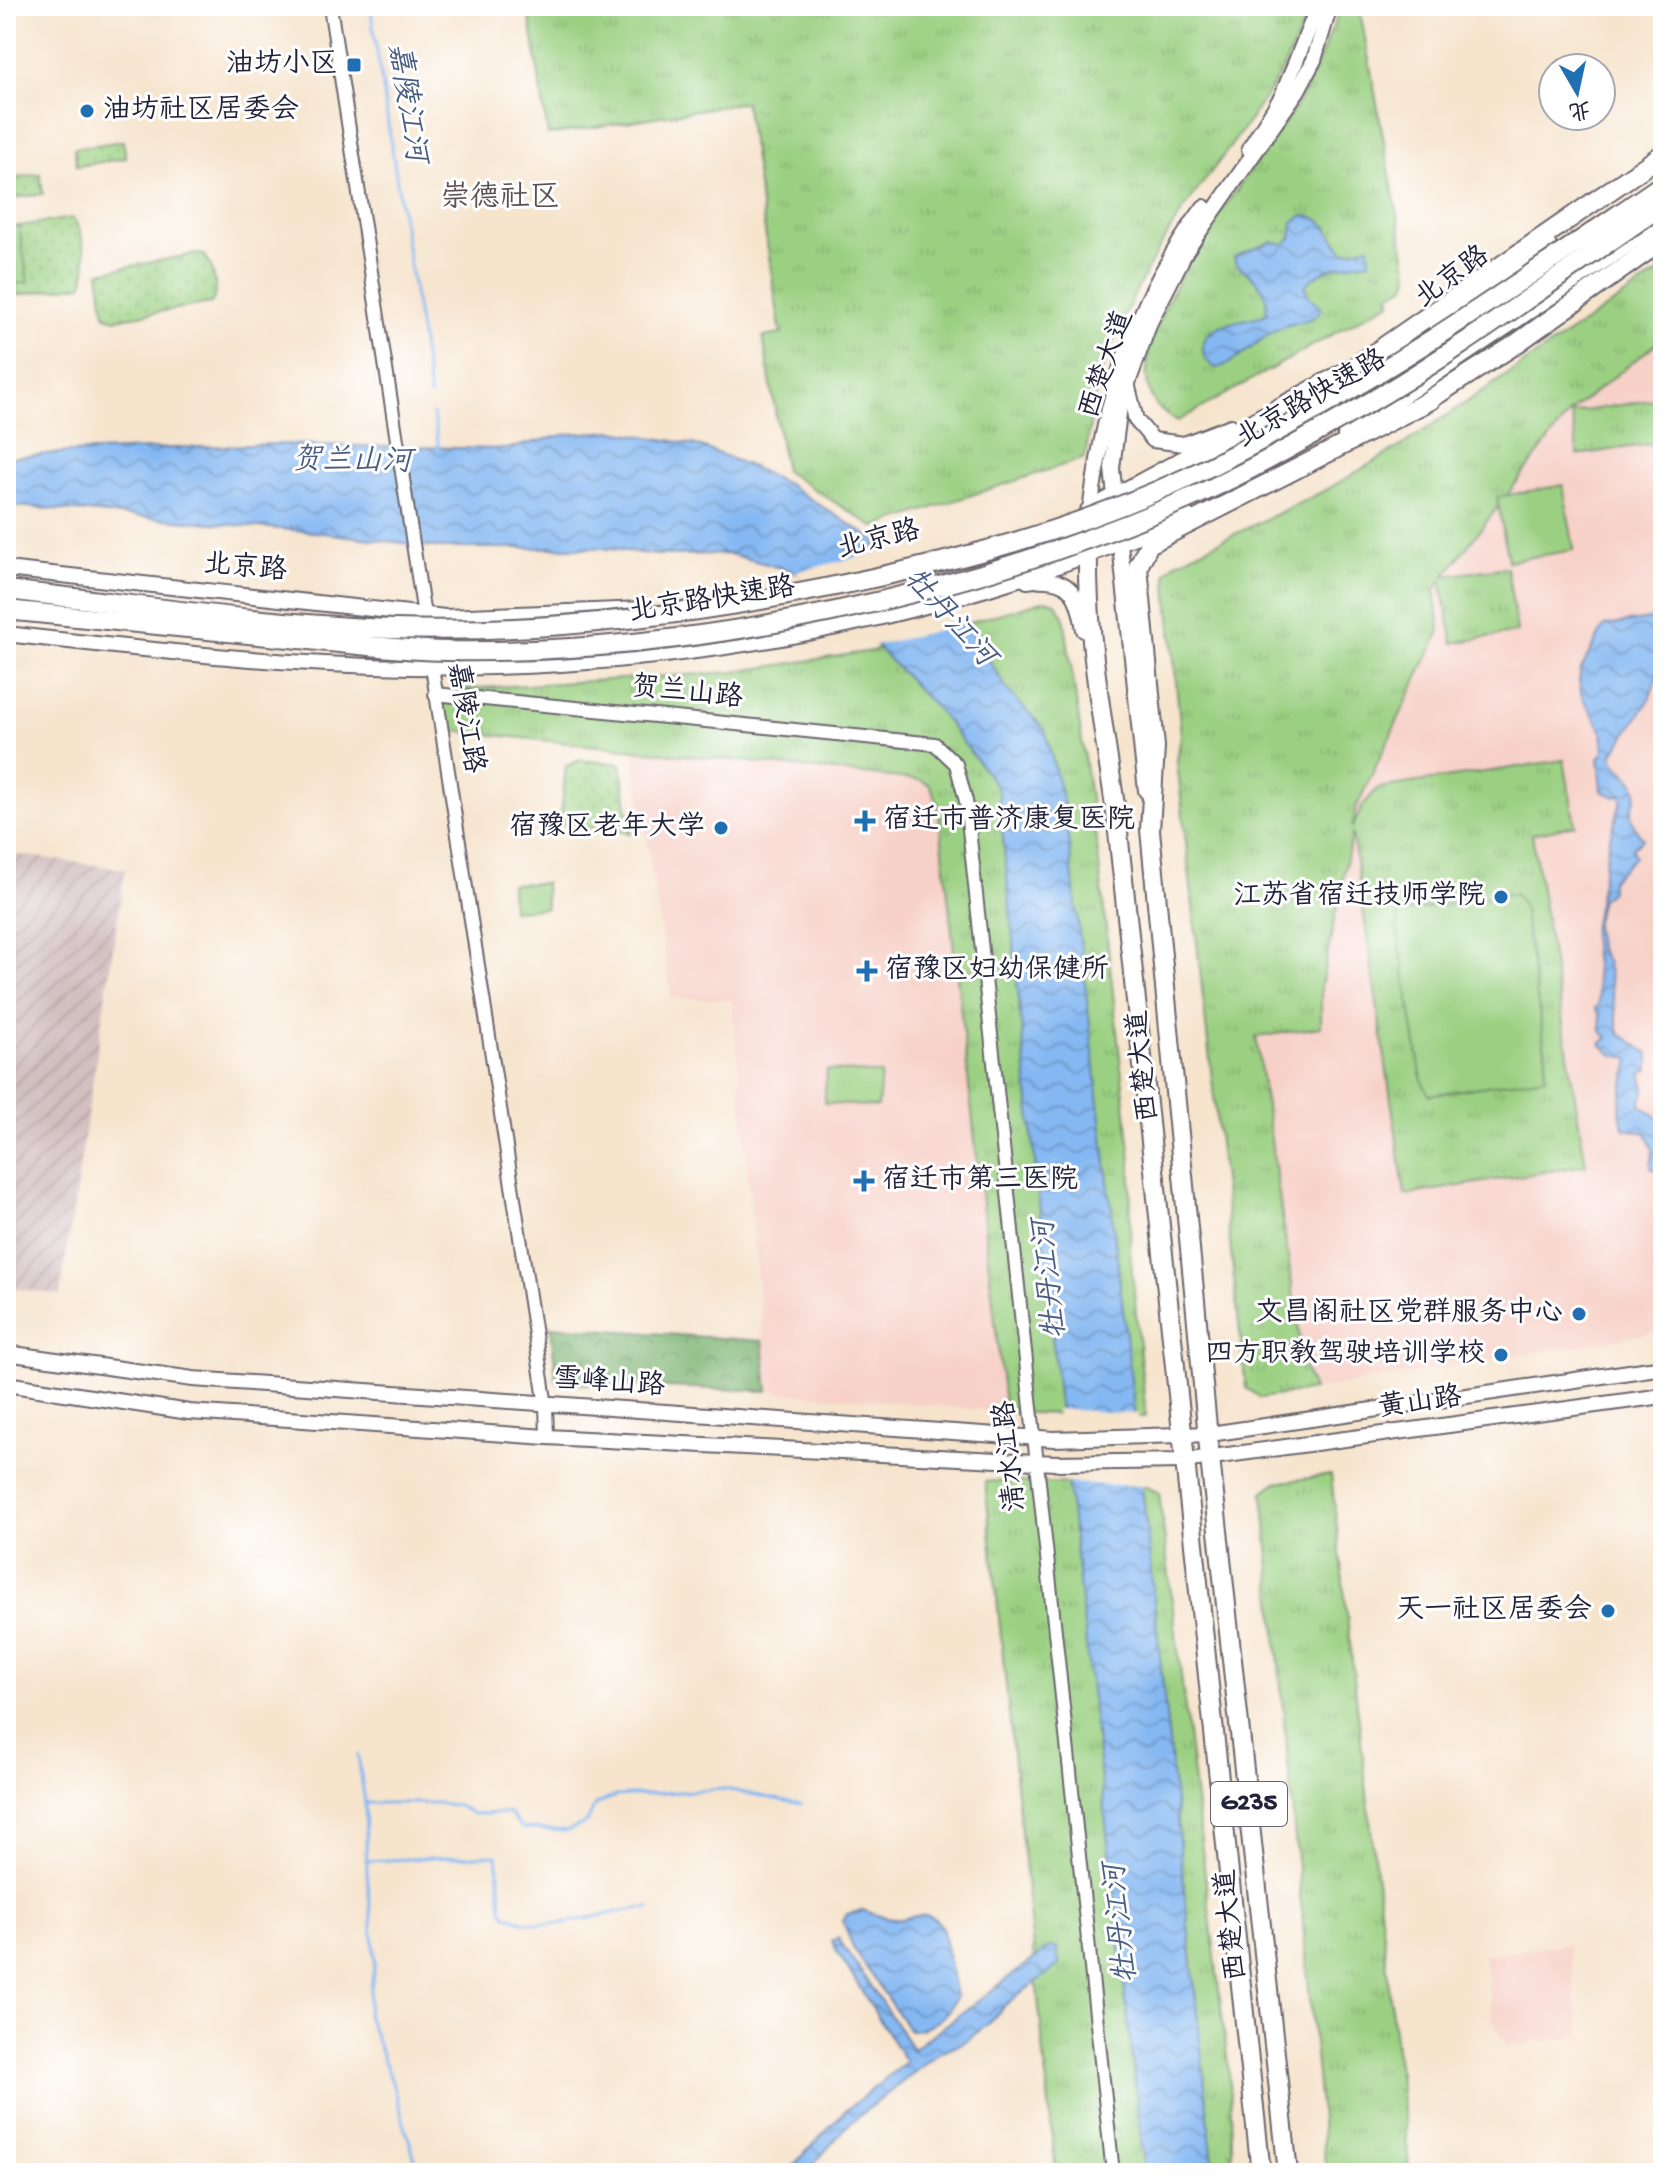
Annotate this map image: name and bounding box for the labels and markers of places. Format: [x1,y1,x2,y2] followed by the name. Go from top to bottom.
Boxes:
[226,48,338,82] place label: 油坊小区
[345,56,363,74] marker: 油坊小区
[103,93,299,128] place label: 油坊社区居委会
[78,102,96,120] marker: 油坊社区居委会
[883,803,1135,838] place label: 宿迁市普济康复医院
[509,810,705,845] place label: 宿豫区老年大学
[854,810,876,832] marker: 宿迁市普济康复医院
[712,819,730,837] marker: 宿豫区老年大学
[1233,879,1485,914] place label: 江苏省宿迁技师学院
[1492,888,1510,906] marker: 江苏省宿迁技师学院
[885,953,1109,988] place label: 宿豫区妇幼保健所
[856,960,878,982] marker: 宿豫区妇幼保健所
[882,1163,1078,1198] place label: 宿迁市第三医院
[853,1170,875,1192] marker: 宿迁市第三医院
[1255,1296,1563,1331] place label: 文昌阁社区党群服务中心
[1570,1305,1588,1323] marker: 文昌阁社区党群服务中心
[1205,1338,1485,1372] place label: 四方职教驾驶培训学校
[1492,1346,1510,1364] marker: 四方职教驾驶培训学校
[1396,1593,1592,1628] place label: 天一社区居委会
[1599,1602,1617,1620] marker: 天一社区居委会

